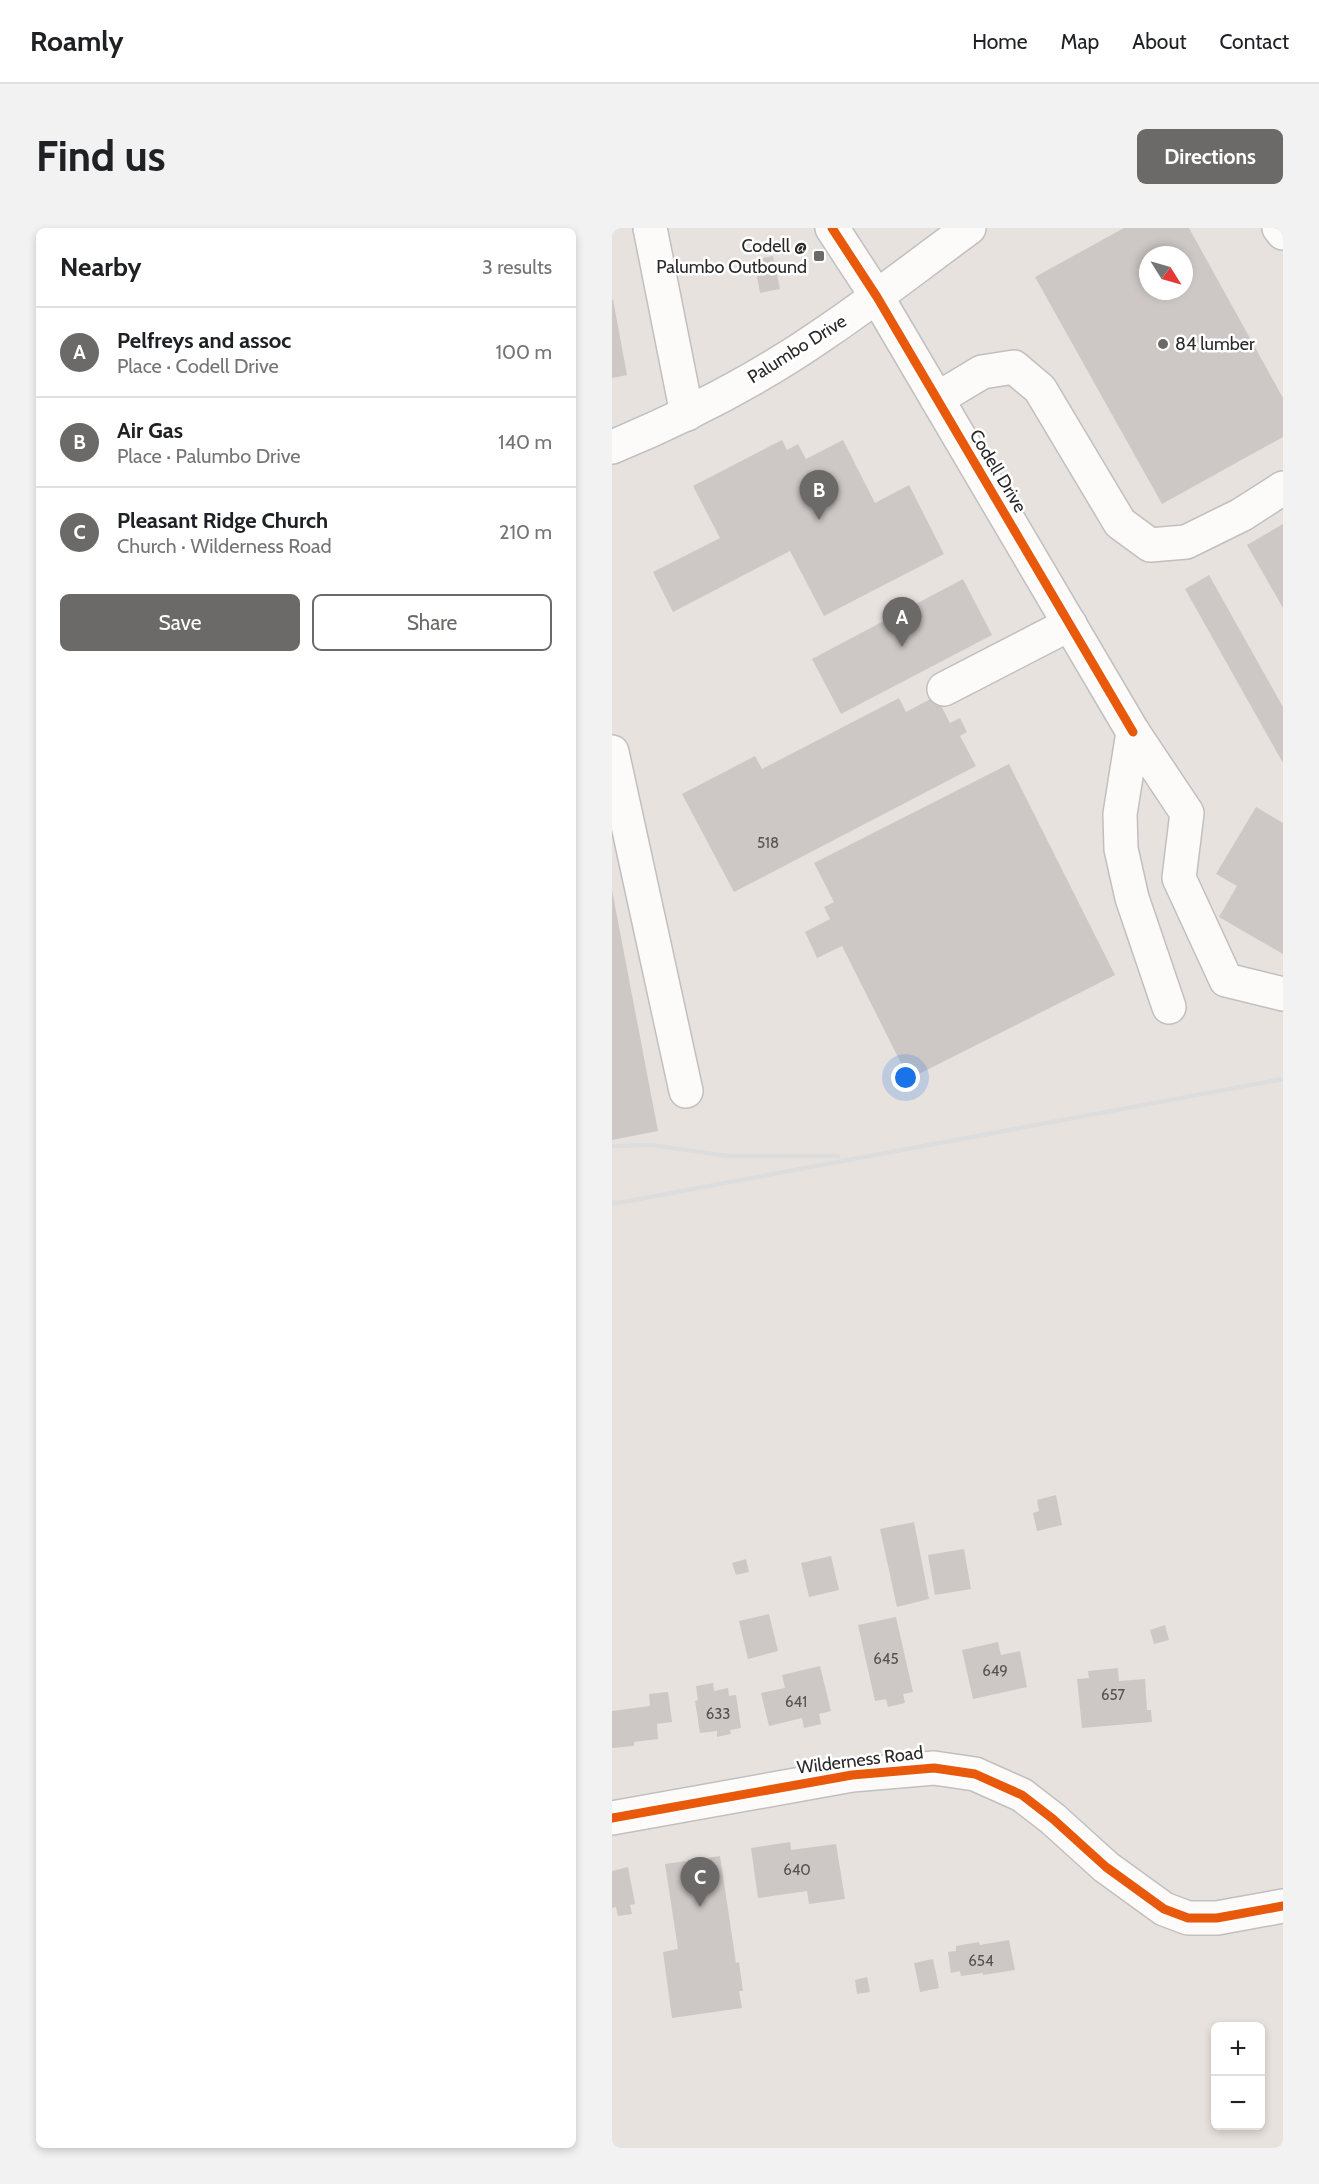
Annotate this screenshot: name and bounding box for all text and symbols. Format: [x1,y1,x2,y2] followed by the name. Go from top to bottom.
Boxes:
[30,24,124,58] text: Roamly
[972,29,1028,54] text: Home
[1061,29,1099,54] text: Map
[1132,29,1186,54] text: About
[1219,29,1289,54] text: Contact
[1137,129,1283,184] button: Directions
[36,130,165,182] text: Find us
[656,235,807,278] place label: Codell @ Palumbo Outbound
[1139,246,1193,300] north arrow
[812,249,826,263] marker: Codell @ Palumbo Outbound
[60,251,141,283] text: Nearby
[482,255,552,279] text: 3 results
[743,310,851,388] street label: Palumbo Drive
[117,327,291,354] text: Pelfreys and assoc
[1175,333,1255,355] place label: 84 lumber
[1156,337,1170,351] marker: 84 lumber
[73,340,86,364] text: A
[496,340,552,364] text: 100 m
[117,354,279,378] text: Place · Codell Drive
[117,417,183,444] text: Air Gas
[965,426,1031,516] street label: Codell Drive
[73,430,86,454] text: B
[498,430,552,454] text: 140 m
[117,444,301,468] text: Place · Palumbo Drive
[800,470,838,520] pin: B
[117,507,328,534] text: Pleasant Ridge Church
[73,520,86,544] text: C
[499,520,552,544] text: 210 m
[117,534,332,558] text: Church · Wilderness Road
[60,594,300,651] button: Save
[312,594,552,651] button: Share
[882,598,922,647] pin: A
[757,834,779,852] house number: 518
[891,1063,920,1092] your location
[873,1650,899,1668] house number: 645
[982,1662,1008,1680] house number: 649
[1101,1686,1126,1704] house number: 657
[785,1693,807,1711] house number: 641
[706,1705,730,1723] house number: 633
[796,1741,924,1779] street label: Wilderness Road
[680,1858,719,1907] pin: C
[783,1861,811,1879] house number: 640
[968,1952,994,1970] house number: 654
[1211,2022,1265,2130] map controls
[1211,2022,1265,2076] button: +
[1211,2076,1265,2130] button: −

